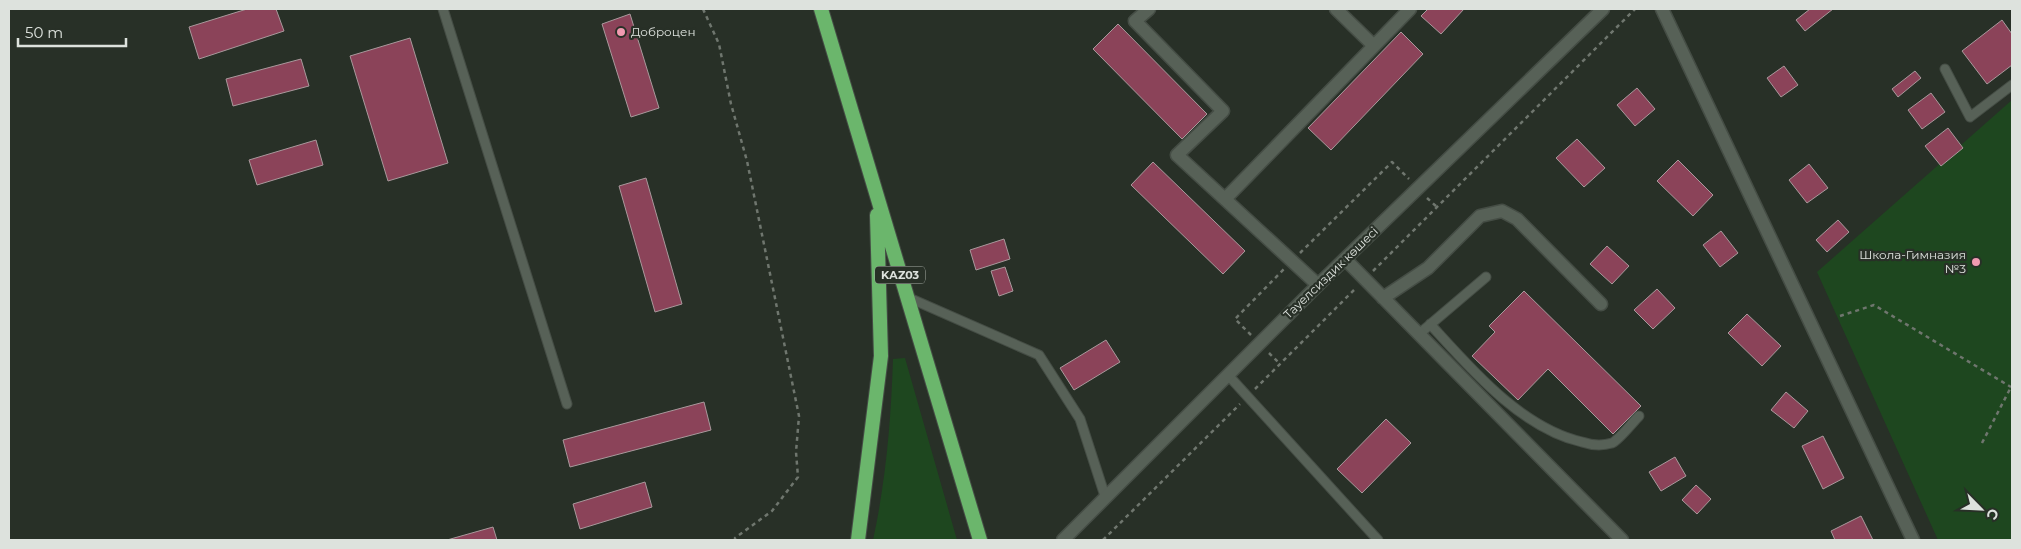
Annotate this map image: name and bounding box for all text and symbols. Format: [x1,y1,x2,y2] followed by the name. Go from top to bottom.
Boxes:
[18,15,125,47] scale bar
[25,23,63,42] text: 50 m
[631,24,695,39] place label: Доброцен
[615,26,627,38] marker: Доброцен
[1280,224,1381,322] street label: Тауелсиздик көшесі
[1859,247,1966,276] place label: Школа-Гимназия №3
[1970,256,1982,268] marker: Школа-Гимназия №3
[875,266,925,284] road number: KАZ03
[1956,484,2006,534] north arrow
[1983,506,2003,523] text: С

